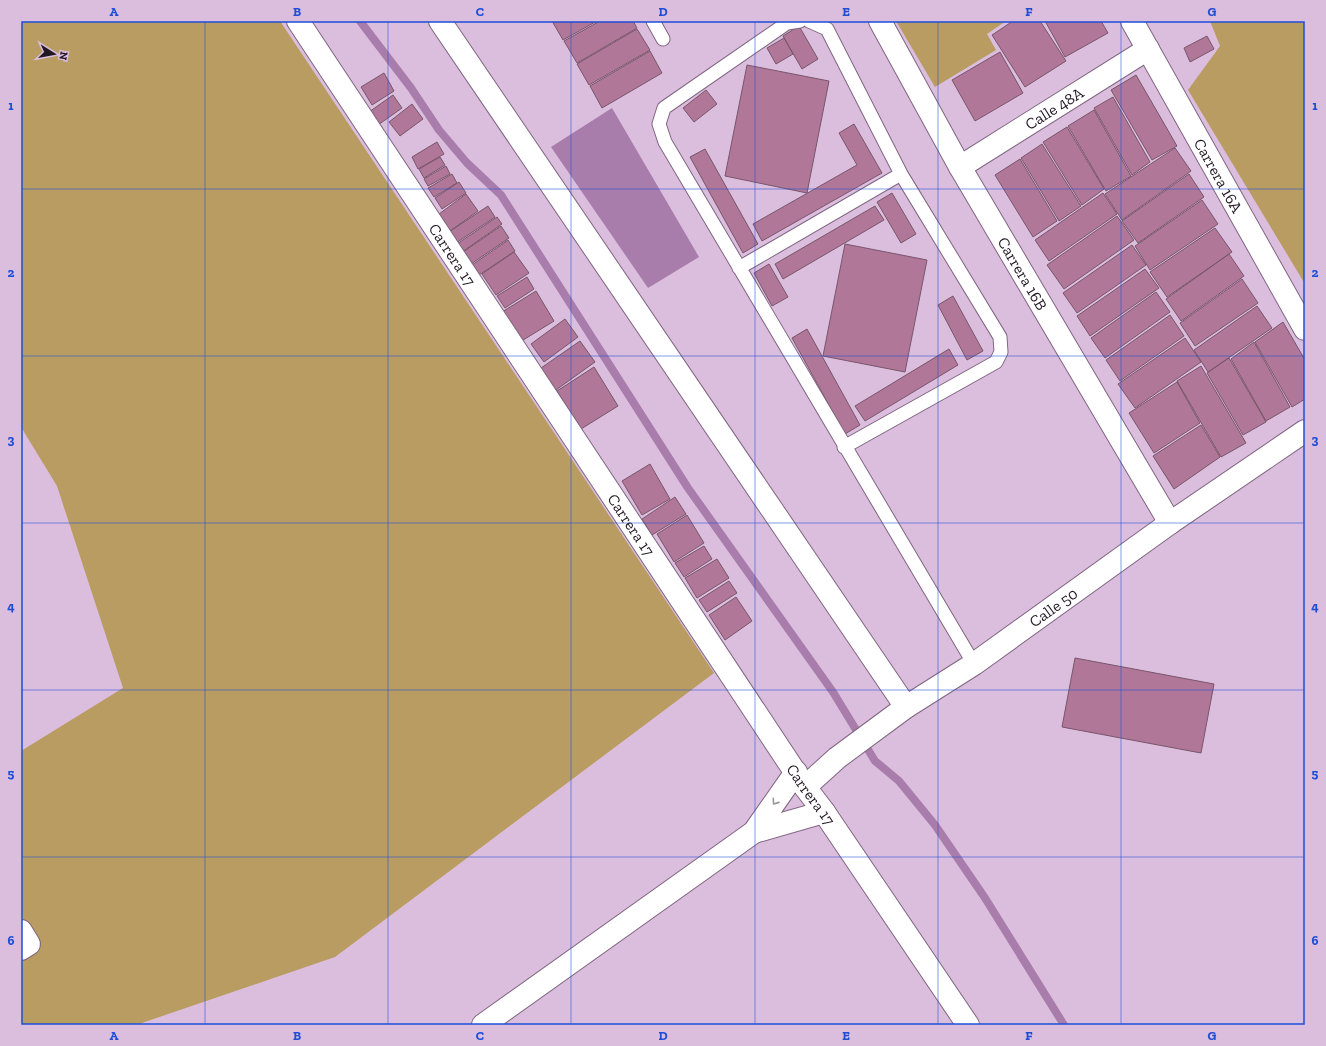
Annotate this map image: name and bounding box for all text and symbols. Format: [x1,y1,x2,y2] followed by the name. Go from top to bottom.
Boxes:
[110,4,119,19] text: A
[293,4,301,19] text: B
[476,4,484,19] text: C
[658,4,668,19] text: D
[842,4,850,19] text: E
[1025,4,1033,19] text: F
[1208,4,1217,19] text: G
[34,34,74,74] north arrow
[56,50,71,62] text: N
[1021,82,1087,133] street label: Calle 48A
[8,98,14,113] text: 1
[1312,98,1318,113] text: 1
[1190,135,1247,216] street label: Carrera 16A
[425,220,480,290] street label: Carrera 17
[994,233,1052,314] street label: Carrera 16B
[8,265,15,280] text: 2
[1312,265,1319,280] text: 2
[8,432,15,447] text: 3
[1312,432,1319,447] text: 3
[604,490,659,560] street label: Carrera 17
[1025,583,1081,631] street label: Calle 50
[7,599,15,614] text: 4
[1311,599,1319,614] text: 4
[783,760,840,829] street label: Carrera 17
[8,766,15,781] text: 5
[1312,766,1319,781] text: 5
[773,797,780,804] one-way arrow
[8,933,15,948] text: 6
[1312,933,1319,948] text: 6
[110,1028,119,1043] text: A
[293,1028,301,1043] text: B
[476,1028,484,1043] text: C
[658,1028,668,1043] text: D
[842,1028,850,1043] text: E
[1025,1028,1033,1043] text: F
[1208,1028,1217,1043] text: G

